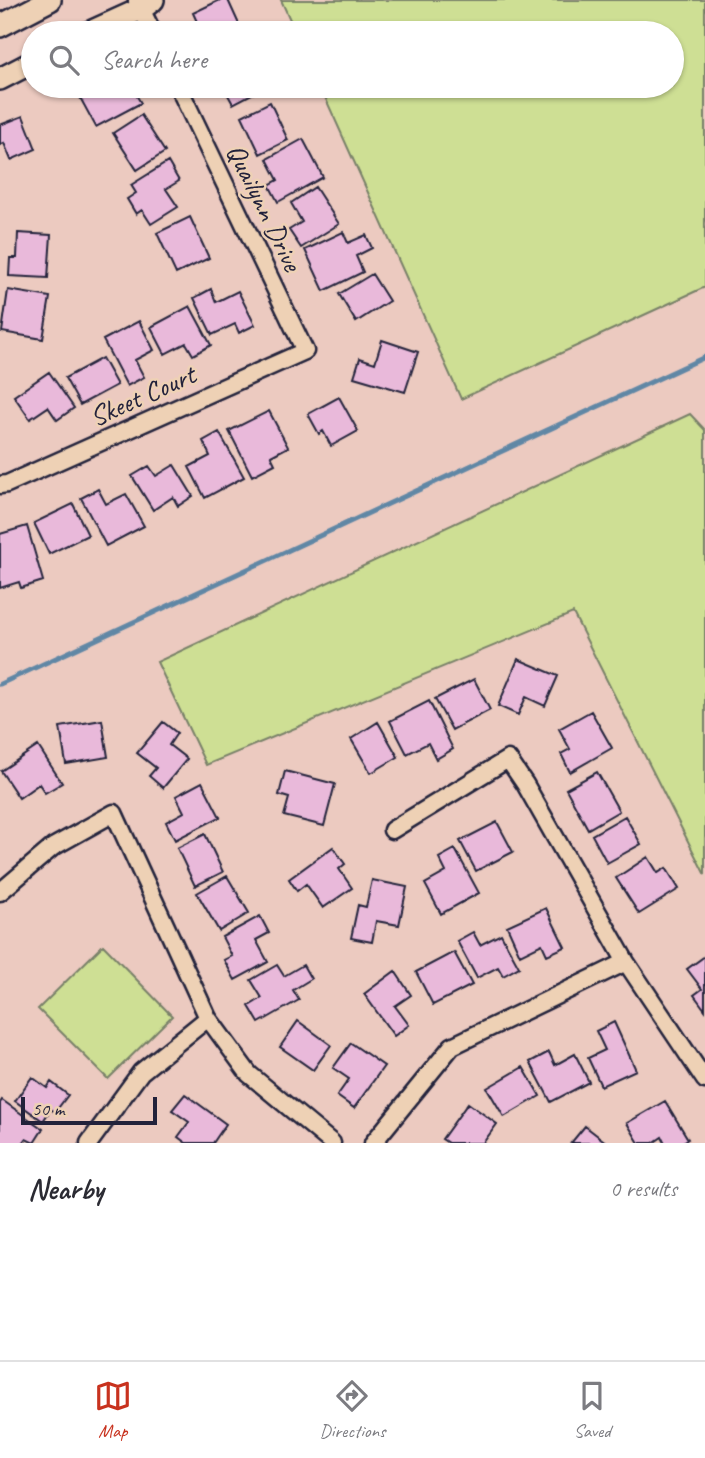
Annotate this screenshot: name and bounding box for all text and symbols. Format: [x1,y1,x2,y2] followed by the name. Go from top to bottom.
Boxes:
[21,21,684,98] search box
[45,41,83,79] icon: search
[101,43,207,76] text: Search here
[219,138,311,278] street label: Quailynn Drive
[84,356,203,434] street label: Skeet Court
[21,1094,158,1126] scale bar
[32,1097,64,1121] text: 50 m
[28,1170,104,1208] text: Nearby
[610,1174,677,1203] text: 0 results
[94,1377,132,1443] tab: Map
[319,1377,386,1443] tab: Directions
[573,1377,611,1443] tab: Saved

